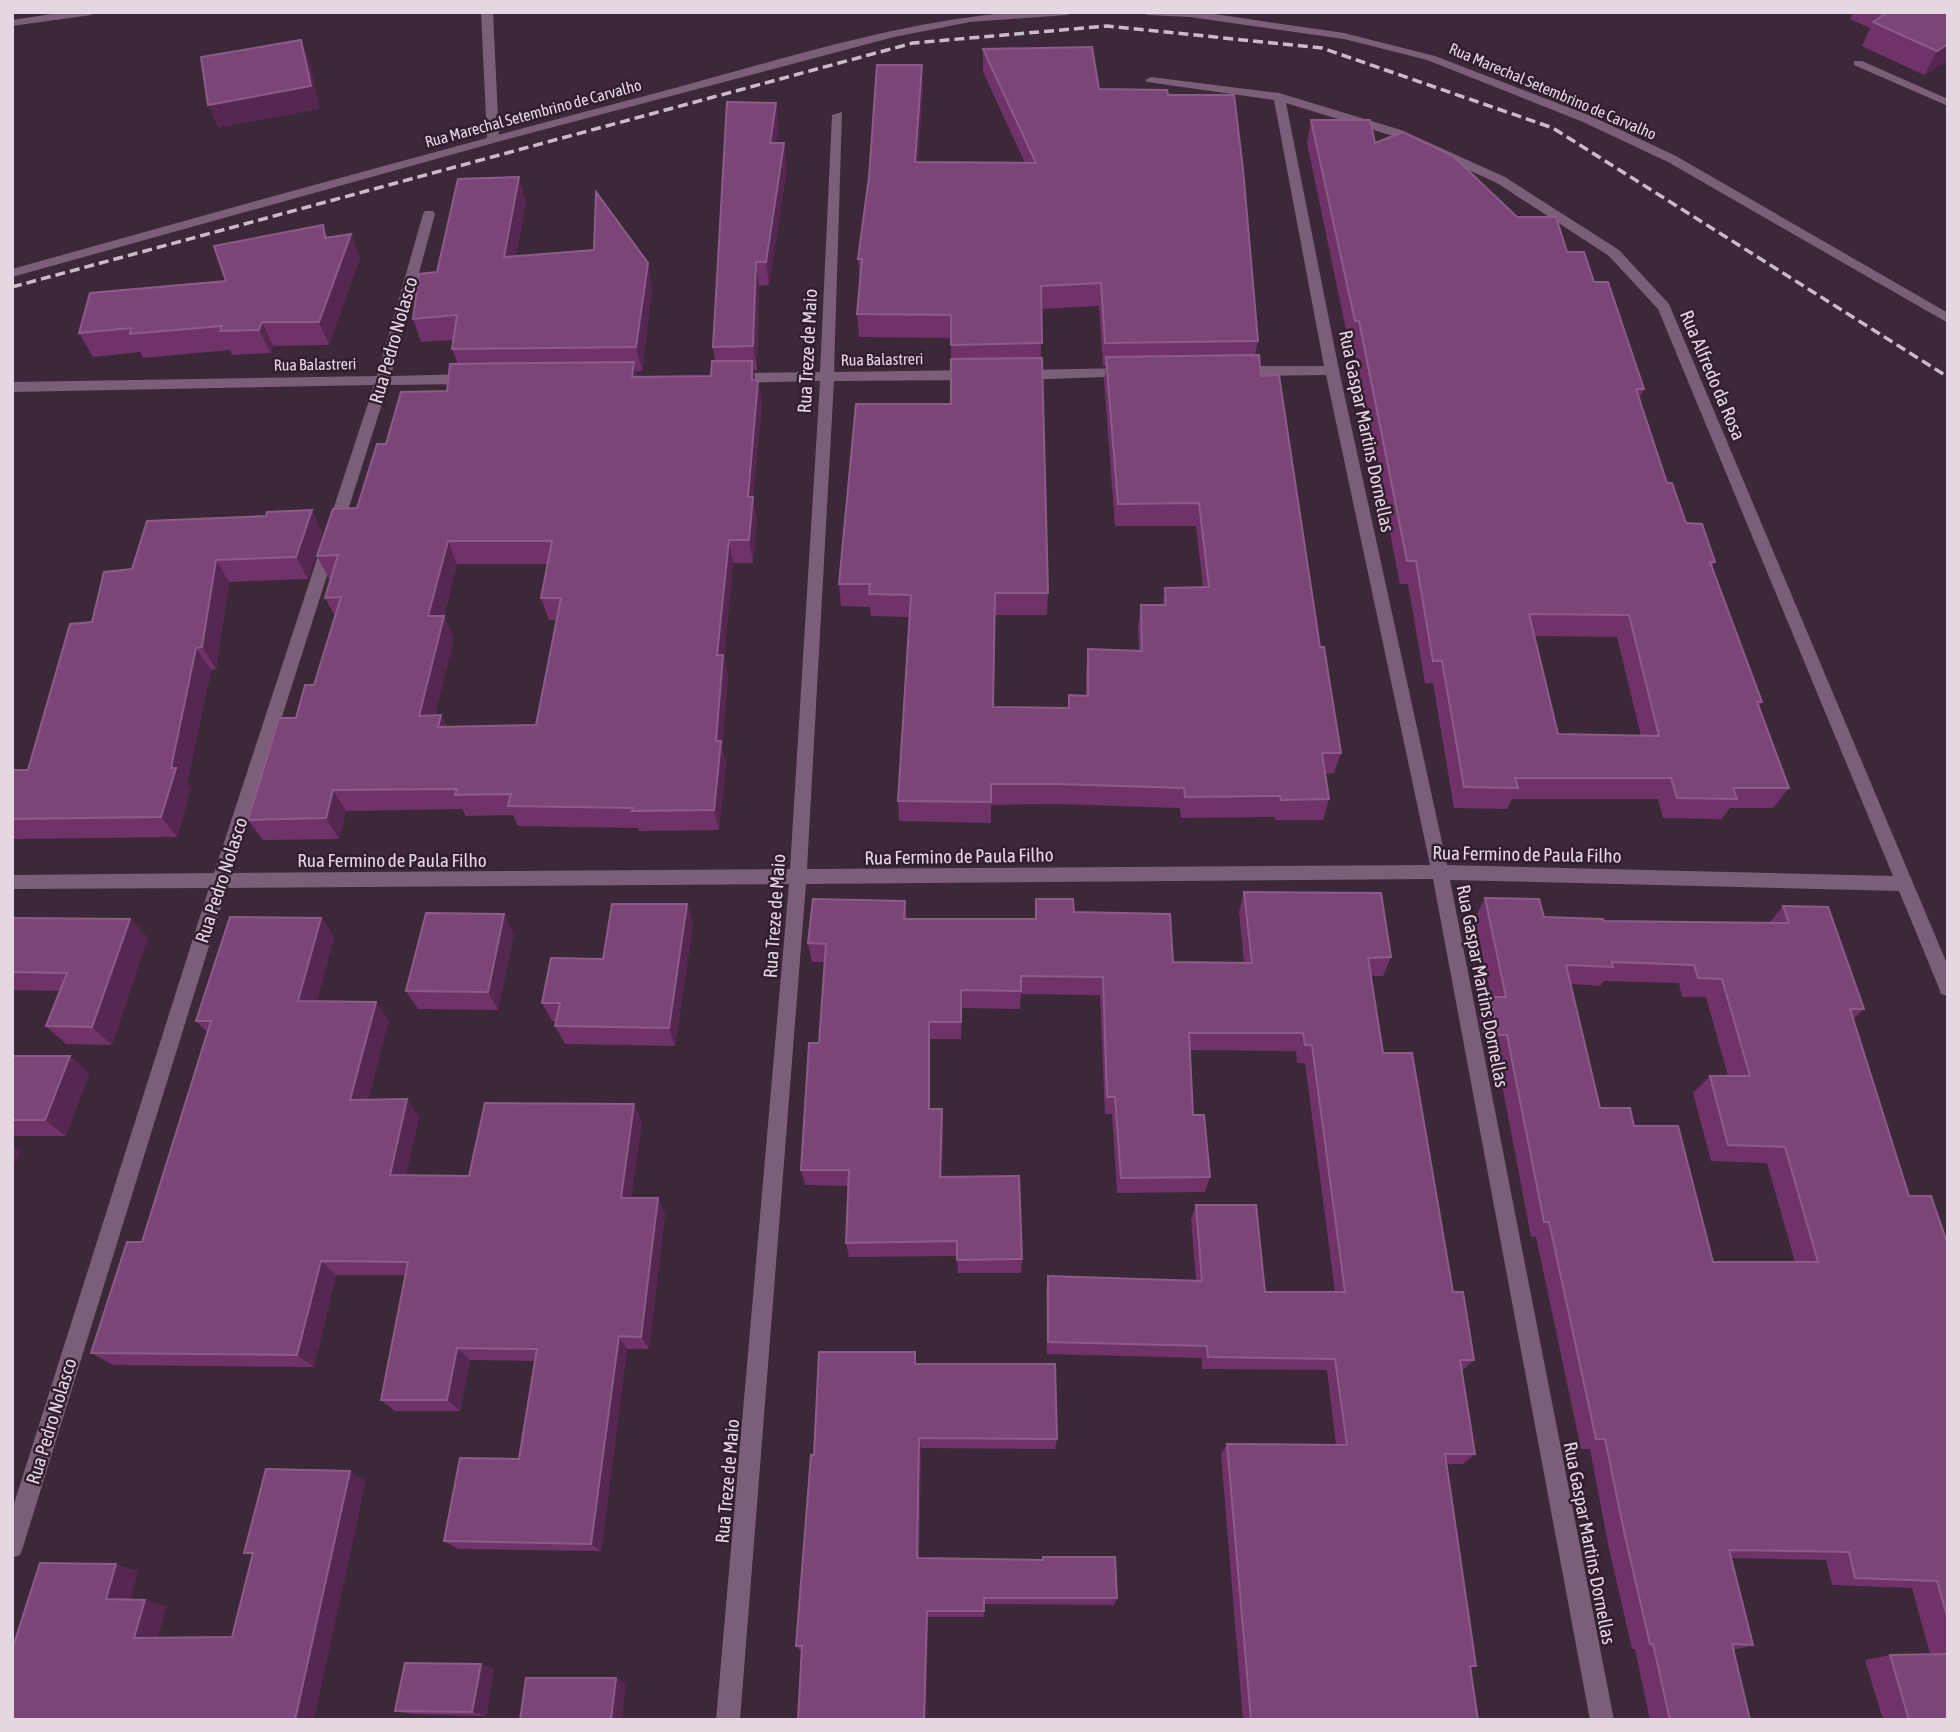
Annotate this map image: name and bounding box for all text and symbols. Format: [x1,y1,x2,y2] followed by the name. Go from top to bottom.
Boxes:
[1447,39,1659,143] street label: Rua Marechal Setembrino de Carvalho
[423,75,643,151] street label: Rua Marechal Setembrino de Carvalho
[364,274,422,406] street label: Rua Pedro Nolasco
[793,288,821,414] street label: Rua Treze de Maio
[1676,307,1750,443] street label: Rua Alfredo da Rosa
[1335,328,1399,534] street label: Rua Gaspar Martins Dornellas
[840,349,924,369] street label: Rua Balastreri
[273,354,357,374] street label: Rua Balastreri
[190,814,252,946] street label: Rua Pedro Nolasco
[1432,841,1622,867] street label: Rua Fermino de Paula Filho
[864,843,1054,869] street label: Rua Fermino de Paula Filho
[297,849,487,871] street label: Rua Fermino de Paula Filho
[759,853,789,979] street label: Rua Treze de Maio
[1453,883,1513,1089] street label: Rua Gaspar Martins Dornellas
[21,1355,81,1487] street label: Rua Pedro Nolasco
[711,1418,743,1544] street label: Rua Treze de Maio
[1560,1440,1620,1646] street label: Rua Gaspar Martins Dornellas

